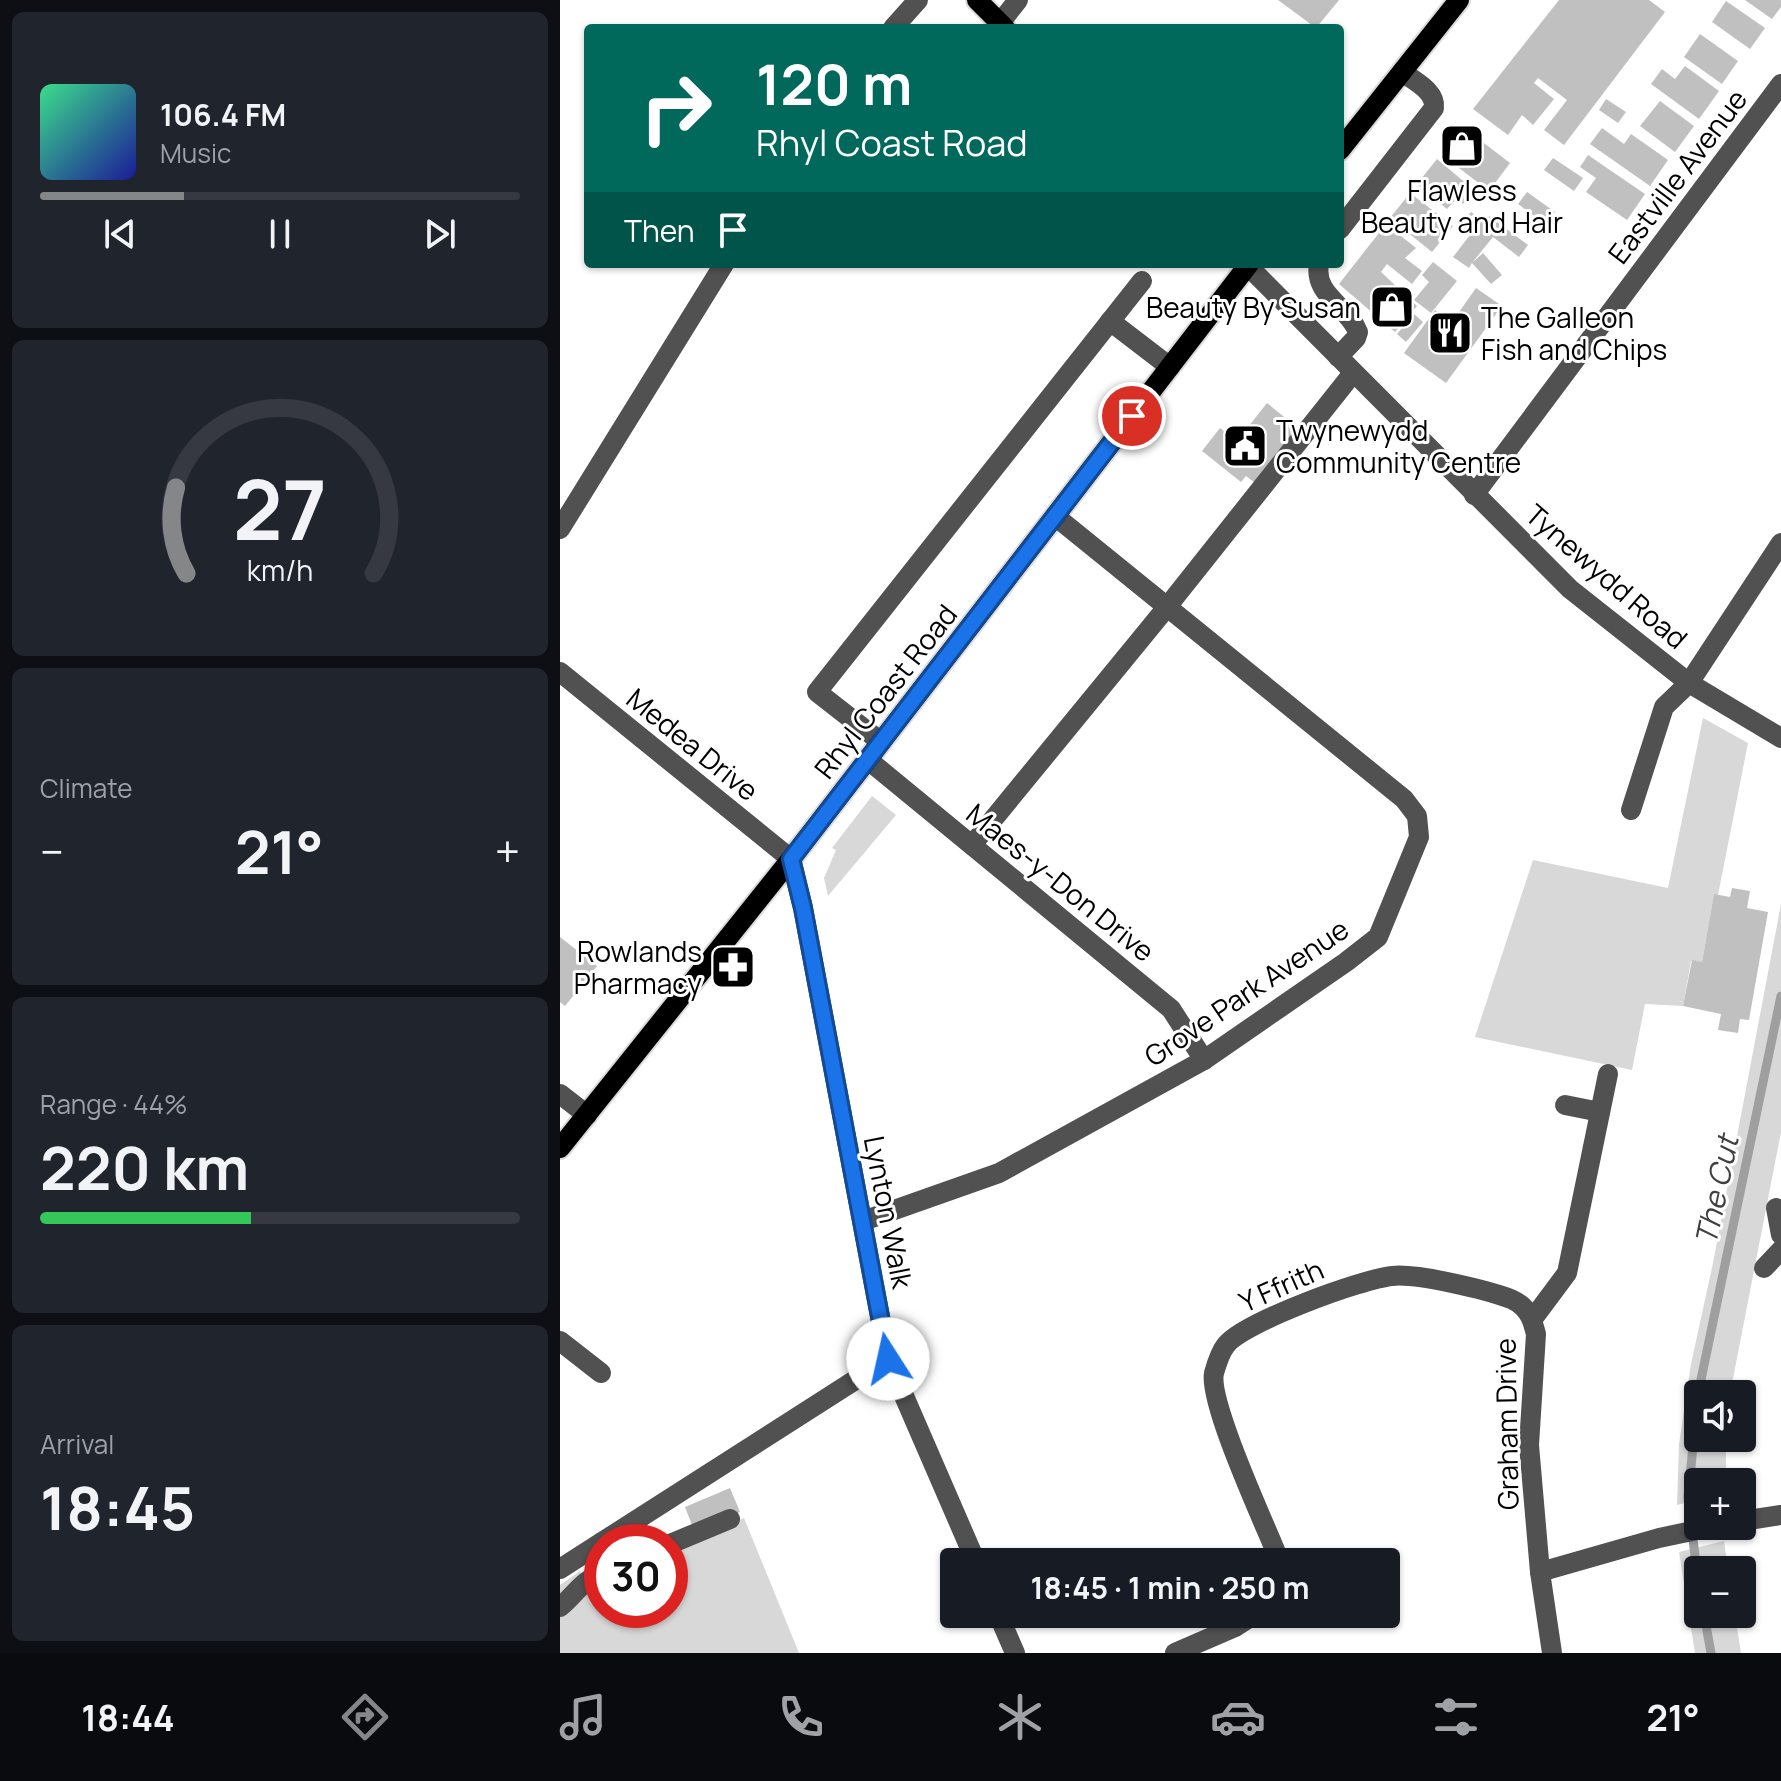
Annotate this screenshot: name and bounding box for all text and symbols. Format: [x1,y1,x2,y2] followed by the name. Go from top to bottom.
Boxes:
[756,45,912,122] text: 120 m
[624,56,728,160] icon: right
[1599,81,1755,271] street label: Eastville Avenue
[160,94,286,135] text: 106.4 FM
[756,118,1028,167] text: Rhyl Coast Road
[1438,122,1486,170] shop icon: Flawless Beauty and Hair
[160,135,231,171] text: Music
[1361,171,1563,241] place label: Flawless Beauty and Hair
[711,208,755,252] icon: arrive
[624,210,695,251] text: Then
[98,212,142,256] icon: previous
[258,212,302,256] icon: pause
[418,212,462,256] icon: next
[1368,283,1416,331] shop icon: Beauty By Susan
[1146,288,1361,326] place label: Beauty By Susan
[1481,298,1667,368] place label: The Galleon Fish and Chips
[1426,309,1474,357] restaurant icon: The Galleon Fish and Chips
[1098,382,1166,450] pin
[1110,394,1154,438] icon: arrive
[1276,411,1521,481] place label: Twynewydd Community Centre
[1221,422,1269,470] public building icon: Twynewydd Community Centre
[233,451,327,565] text: 27
[1518,495,1696,657] street label: Tynewydd Road
[247,551,313,590] text: km/h
[805,596,965,786] street label: Rhyl Coast Road
[619,679,767,809] street label: Medea Drive
[40,770,132,806] text: Climate
[959,794,1163,970] street label: Maes-y-Don Drive
[235,810,324,892] text: 21°
[40,821,64,881] text: −
[495,821,520,881] text: +
[1137,910,1355,1074] street label: Grove Park Avenue
[574,932,702,1002] place label: Rowlands Pharmacy
[709,943,757,991] pharmacy icon: Rowlands Pharmacy
[40,1086,188,1122] text: Range · 44%
[40,1126,249,1208] text: 220 km
[1684,1129,1748,1248] water label: The Cut
[856,1132,923,1293] street label: Lynton Walk
[1233,1250,1329,1320] street label: Y Ffrith
[846,1317,930,1401] position arrow
[1486,1338,1526,1510] street label: Graham Drive
[1684,1380,1756,1628] map controls
[1684,1380,1756,1452] button: sound
[40,1426,114,1462] text: Arrival
[40,1466,195,1548] text: 18:45
[1684,1468,1756,1540] button: +
[584,1524,688,1628] speed limit sign: 30
[1684,1556,1756,1628] button: −
[1030,1567,1310,1608] text: 18:45 · 1 min · 250 m
[337,1689,393,1745] icon: directions
[555,1689,611,1745] icon: music
[773,1689,829,1745] icon: phone
[992,1689,1048,1745] icon: climate
[1210,1689,1266,1745] icon: car
[1428,1689,1484,1745] icon: filters
[81,1693,175,1742] text: 18:44
[1646,1693,1700,1742] text: 21°

